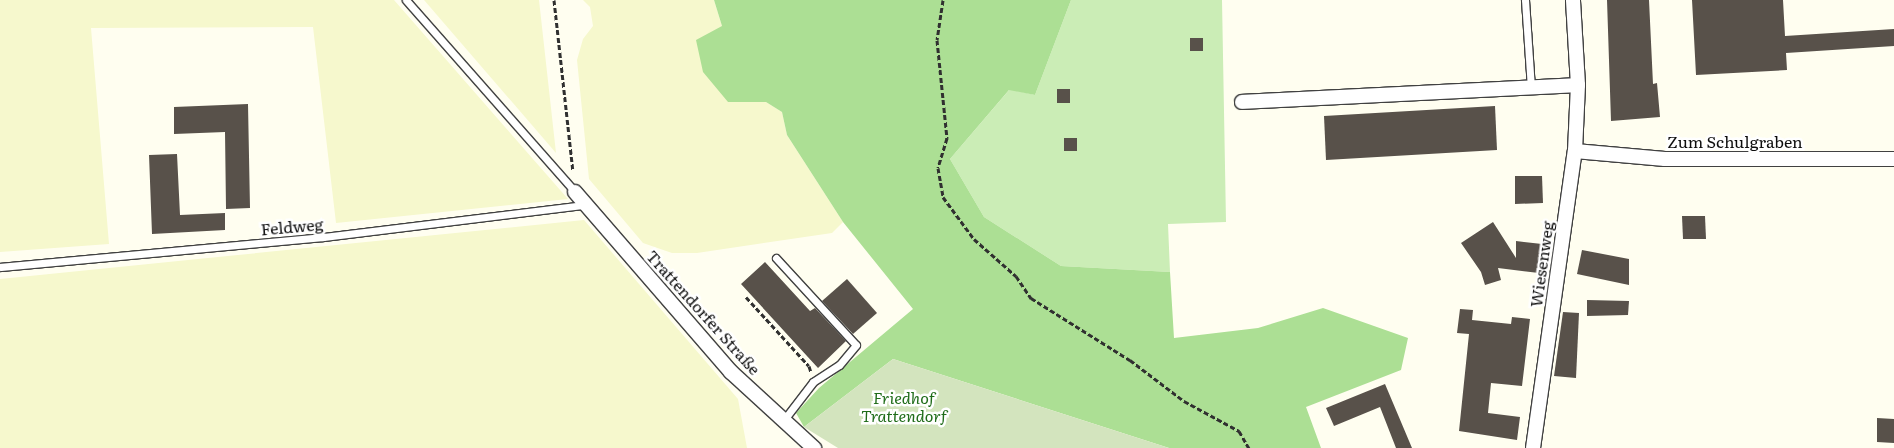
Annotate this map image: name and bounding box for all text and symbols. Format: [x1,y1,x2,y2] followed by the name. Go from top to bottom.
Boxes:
[1667,131,1803,151] street label: Zum Schulgraben
[260,214,324,238] street label: Feldweg
[1525,220,1557,308] street label: Wiesenweg
[643,246,765,378] street label: Trattendorfer Straße
[861,387,947,425] park label: Friedhof Trattendorf

